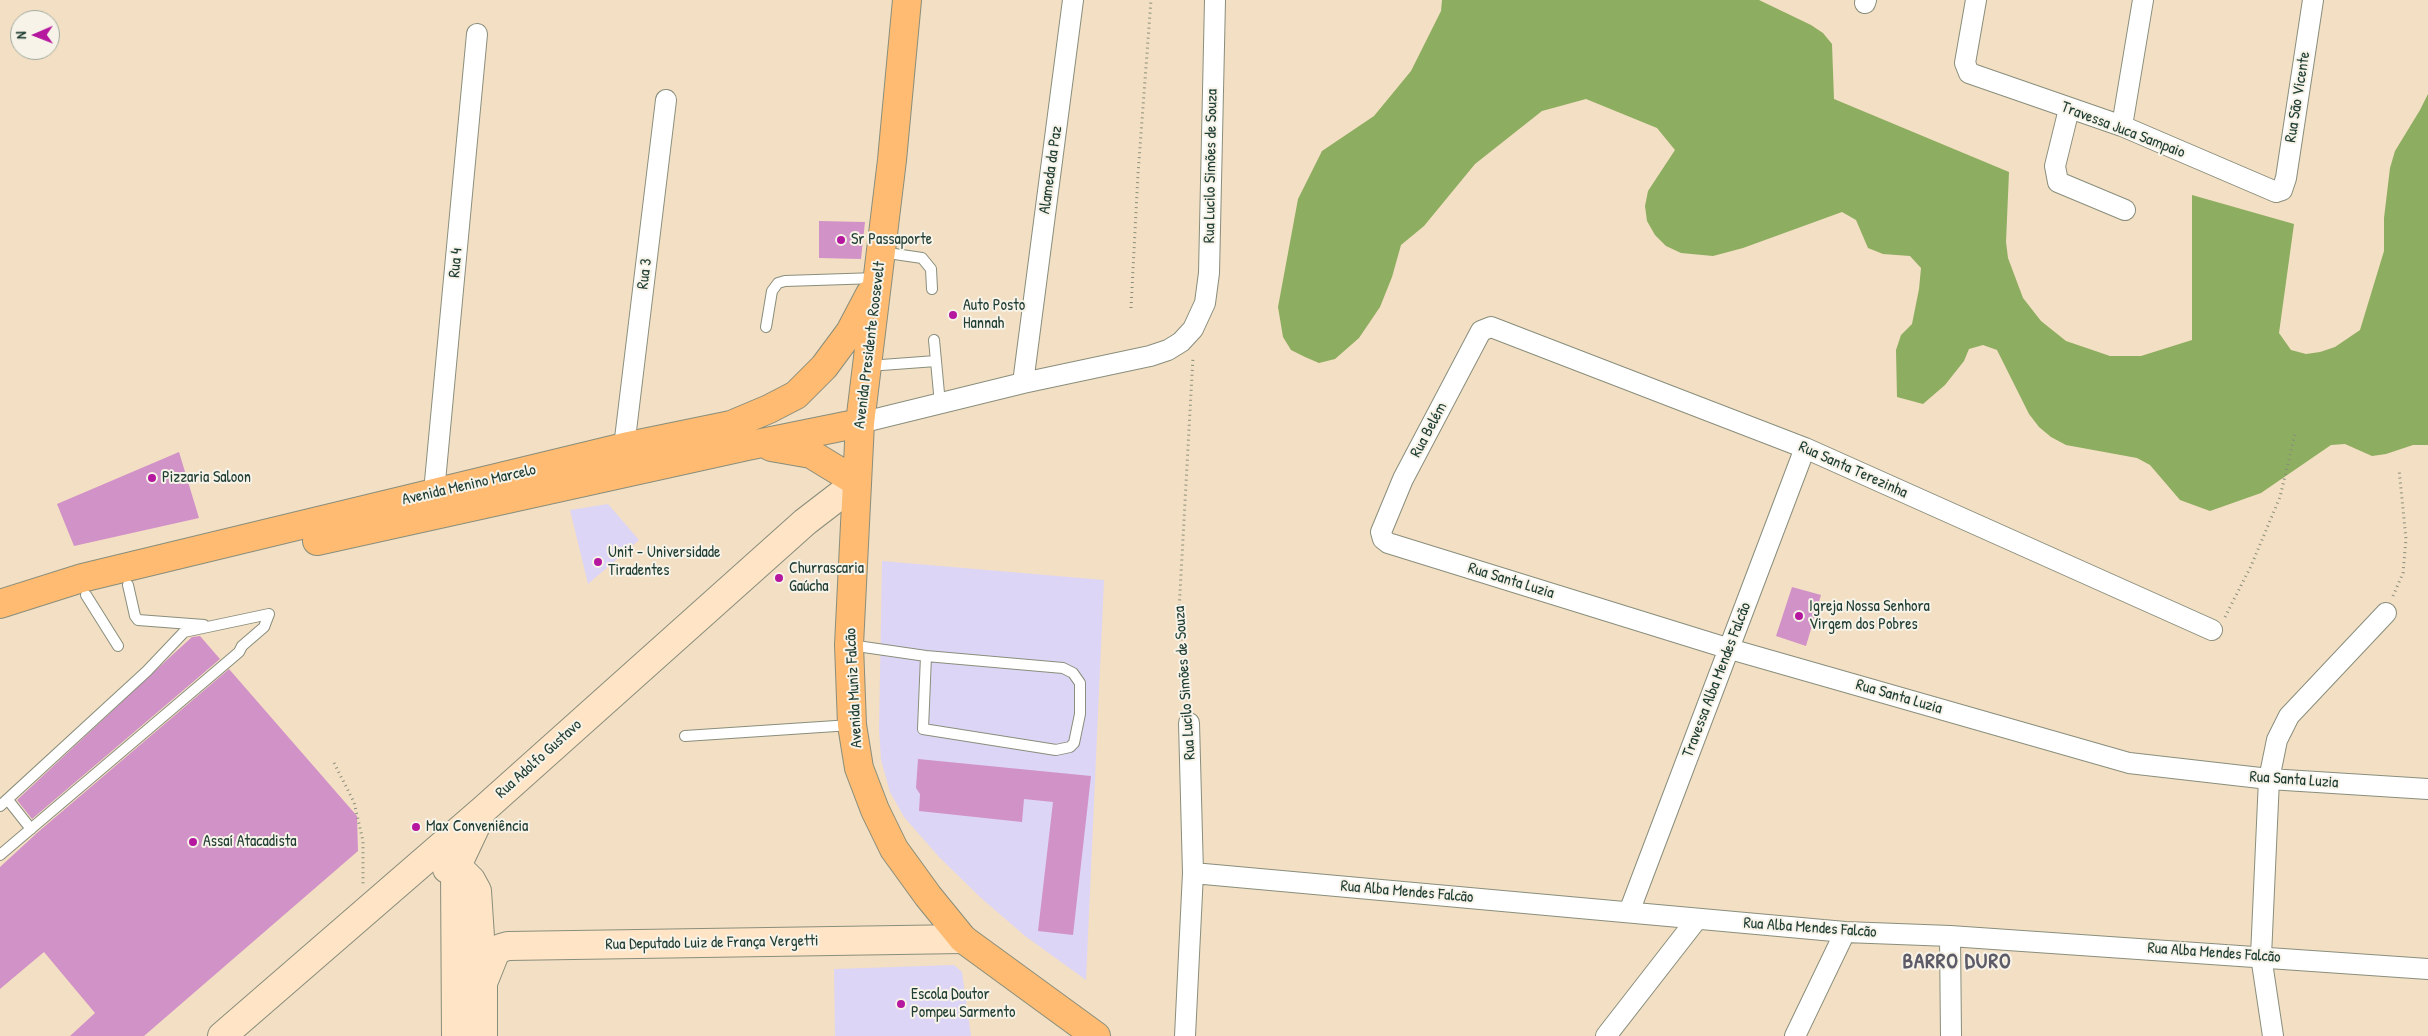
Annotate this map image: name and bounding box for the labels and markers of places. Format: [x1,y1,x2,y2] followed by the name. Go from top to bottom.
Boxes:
[851,230,932,250] place label: Sr Passaporte
[835,234,847,246] marker: Sr Passaporte
[963,296,1025,334] place label: Auto Posto Hannah
[947,309,959,321] marker: Auto Posto Hannah
[162,468,251,488] place label: Pizzaria Saloon
[146,472,158,484] marker: Pizzaria Saloon
[608,543,720,581] place label: Unit - Universidade Tiradentes
[592,556,604,568] marker: Unit - Universidade Tiradentes
[789,559,864,597] place label: Churrascaria Gaúcha
[773,572,785,584] marker: Churrascaria Gaúcha
[1809,597,1930,635] place label: Igreja Nossa Senhora Virgem dos Pobres
[1793,610,1805,622] marker: Igreja Nossa Senhora Virgem dos Pobres
[426,817,528,837] place label: Max Conveniência
[410,821,422,833] marker: Max Conveniência
[203,832,296,852] place label: Assaí Atacadista
[187,836,199,848] marker: Assaí Atacadista
[911,985,1016,1023] place label: Escola Doutor Pompeu Sarmento
[895,998,907,1010] marker: Escola Doutor Pompeu Sarmento

